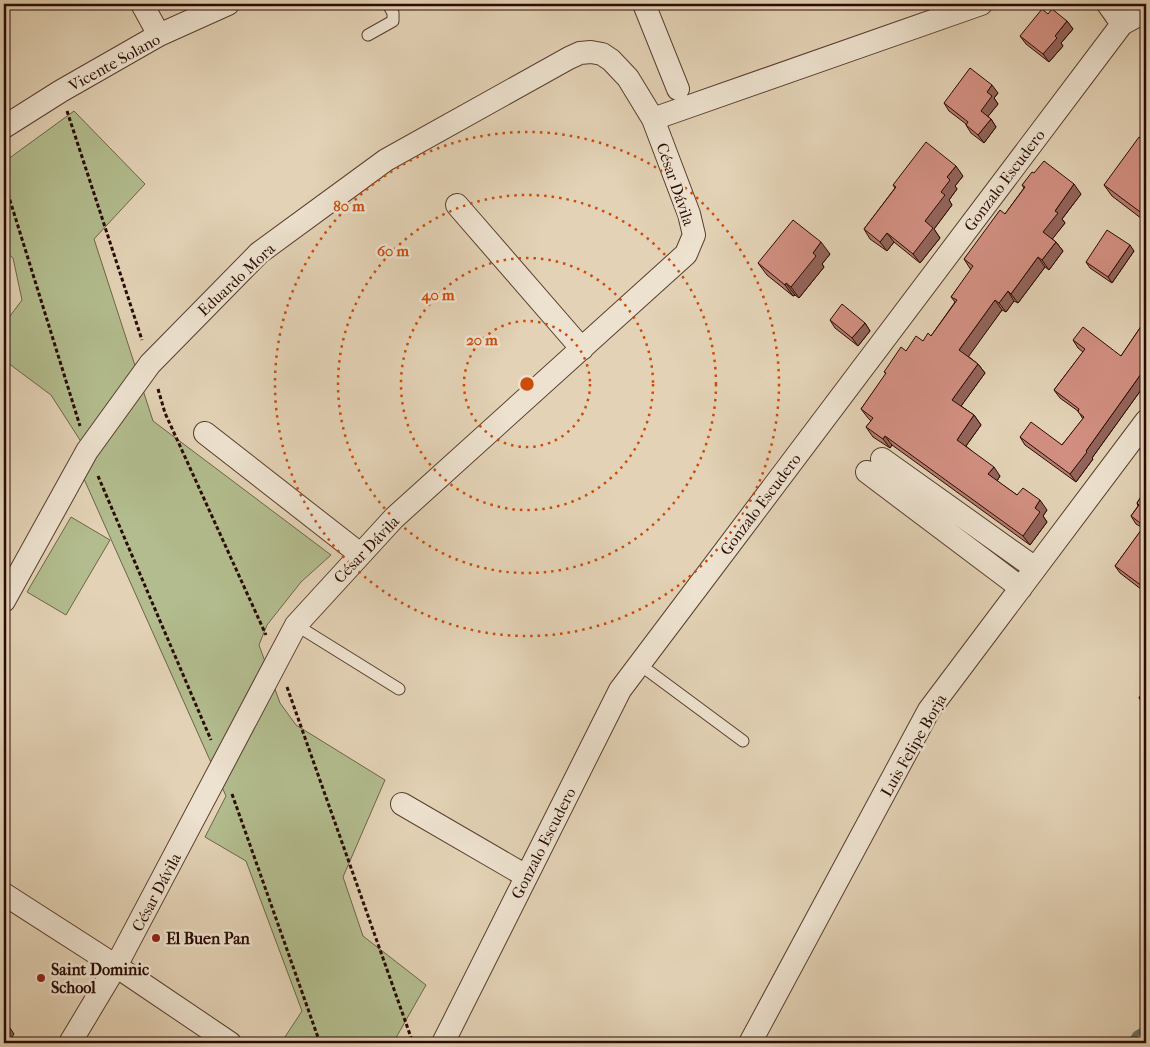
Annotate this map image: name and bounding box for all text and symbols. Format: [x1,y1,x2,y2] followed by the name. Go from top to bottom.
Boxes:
[64,30,163,96] street label: Vicente Solano
[960,126,1049,235] street label: Gonzalo Escudero
[653,140,699,229] street label: César Dávila
[333,197,365,215] text: 80 m
[194,238,279,320] street label: Eduardo Mora
[377,242,410,260] text: 60 m
[421,286,455,304] text: 40 m
[466,331,498,349] text: 20 m
[518,375,536,393] centre of rings
[716,450,805,559] street label: Gonzalo Escudero
[330,511,404,587] street label: César Dávila
[876,690,951,800] street label: Luis Felipe Borja
[507,785,580,902] street label: Gonzalo Escudero
[128,849,185,935] street label: César Dávila
[166,929,251,948] place label: El Buen Pan
[150,932,162,944] marker: El Buen Pan
[51,960,149,997] place label: Saint Dominic School
[35,972,47,984] marker: Saint Dominic School

